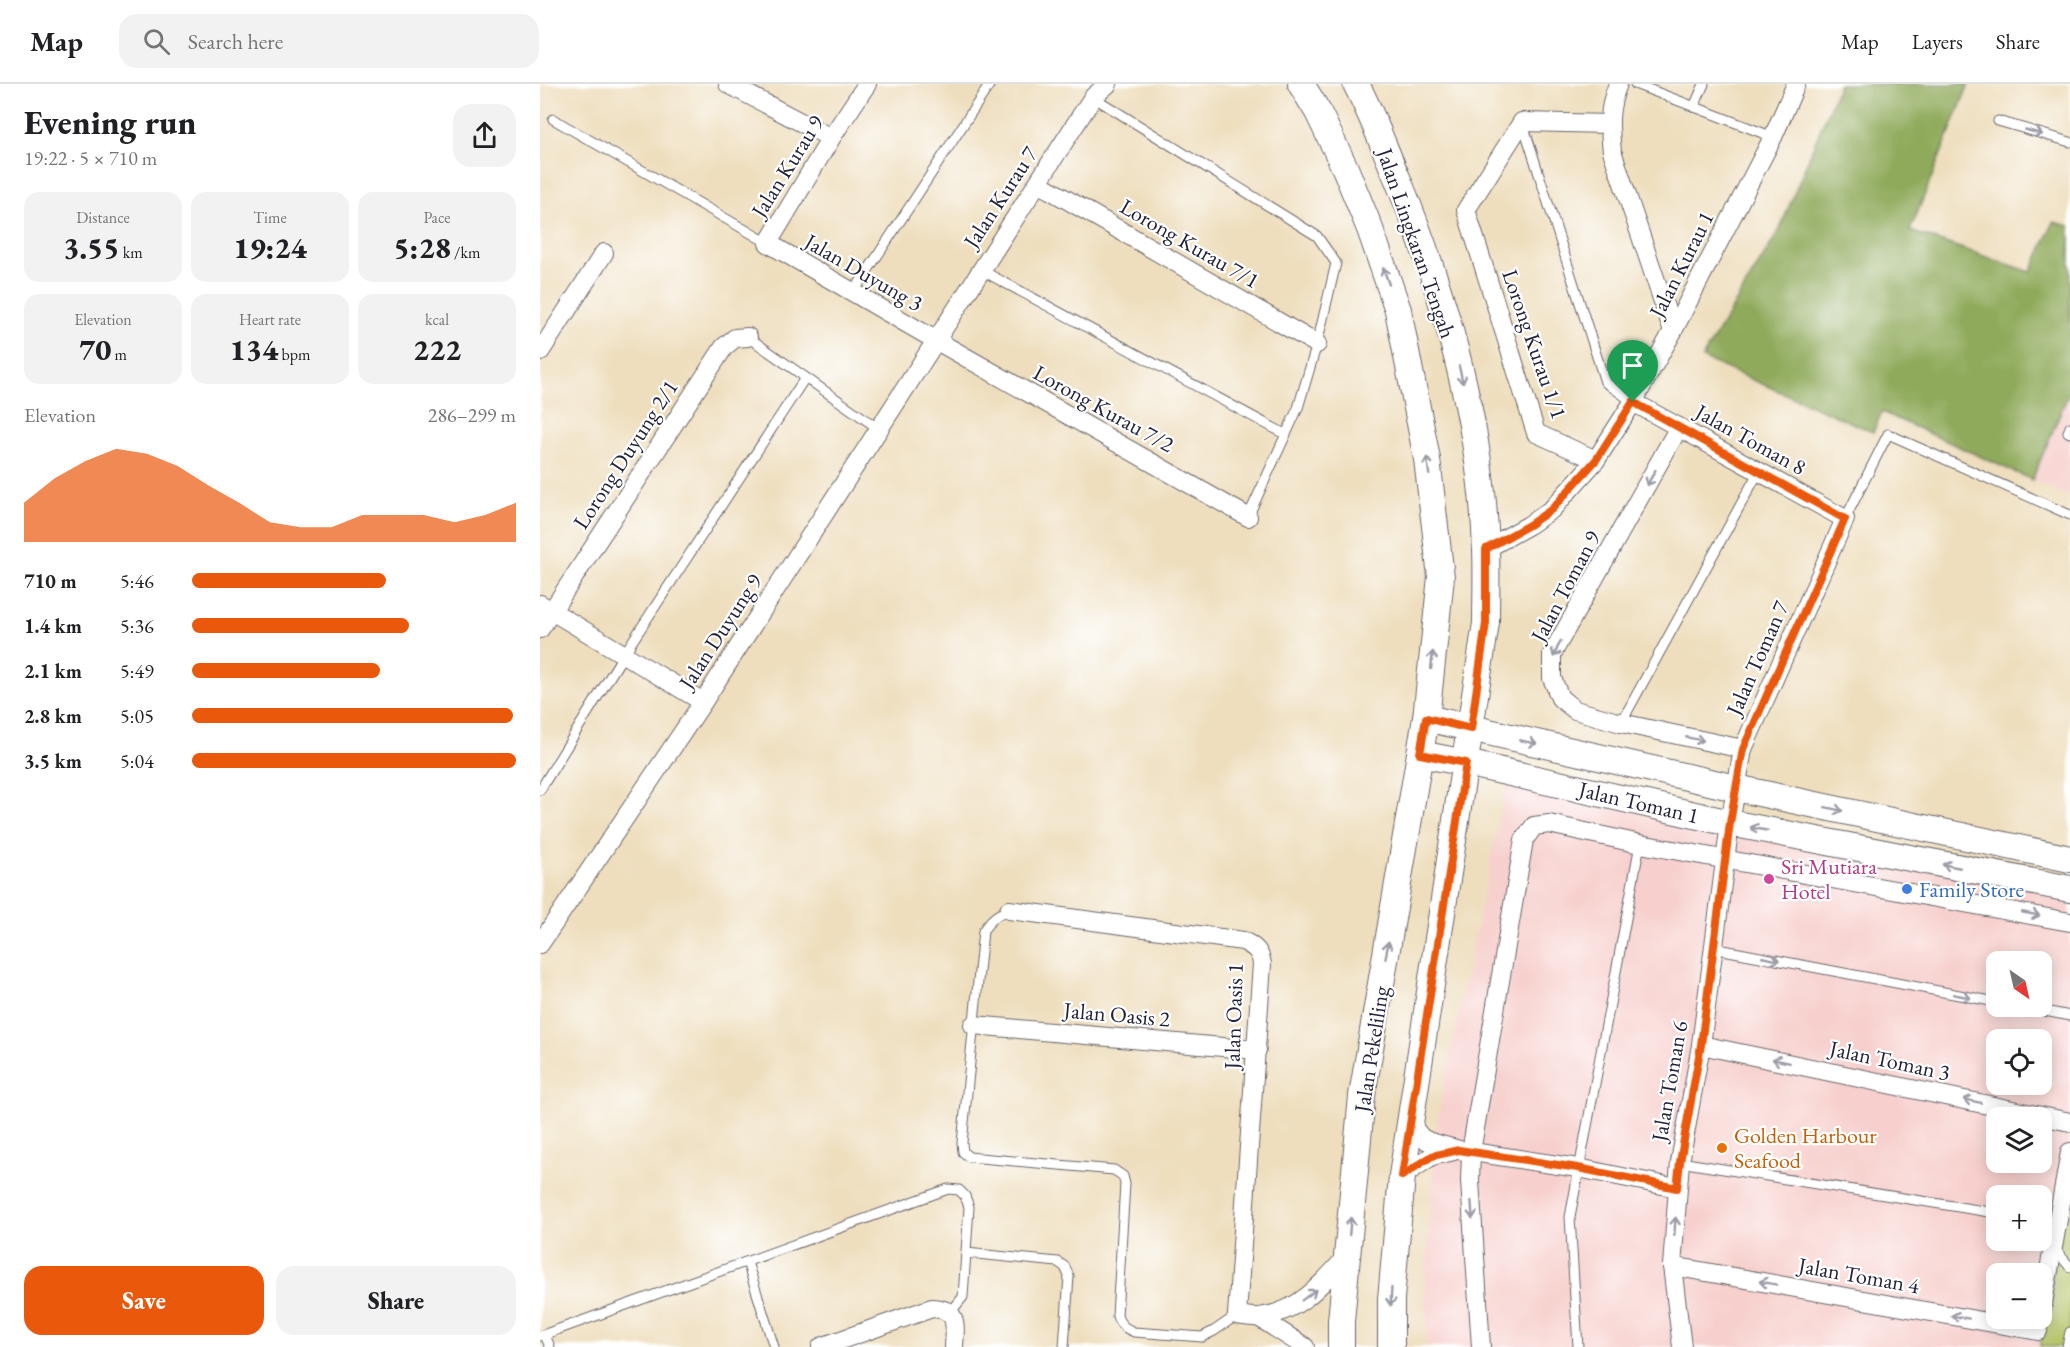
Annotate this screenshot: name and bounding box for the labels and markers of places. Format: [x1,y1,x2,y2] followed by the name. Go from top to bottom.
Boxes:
[1607,340,1658,402] pin
[1781,852,1877,906] place label: Sri Mutiara Hotel
[1762,872,1776,886] marker: Sri Mutiara Hotel
[1919,875,2025,904] place label: Family Store
[1900,882,1914,896] marker: Family Store
[1734,1121,1877,1175] place label: Golden Harbour Seafood
[1715,1141,1729,1155] marker: Golden Harbour Seafood

